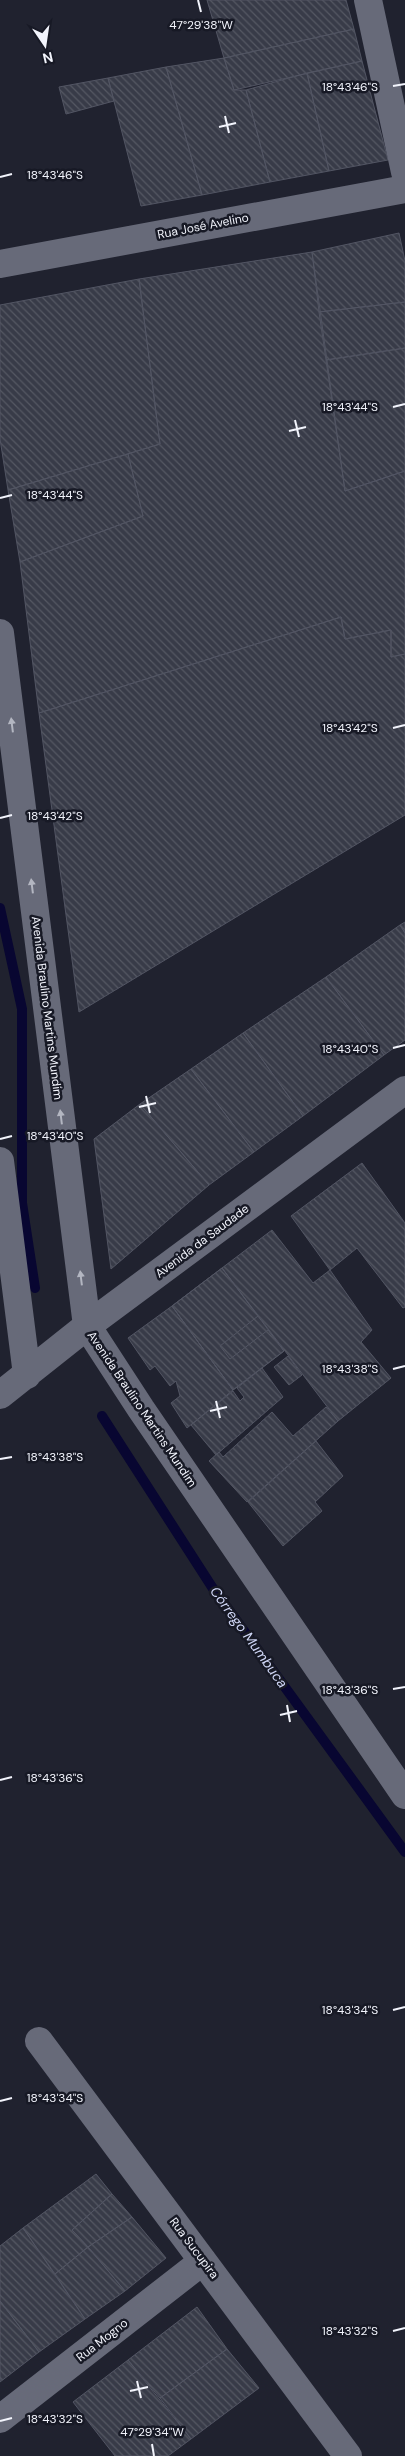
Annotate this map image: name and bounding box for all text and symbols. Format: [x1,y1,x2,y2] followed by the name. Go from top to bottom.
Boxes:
[169,17,233,33] text: 47°29'38"W
[20,20,70,70] north arrow
[41,48,55,68] text: N
[322,79,378,95] text: 18°43'46"S
[27,167,83,183] text: 18°43'46"S
[156,209,250,243] street label: Rua José Avelino
[322,399,378,415] text: 18°43'44"S
[27,487,83,503] text: 18°43'44"S
[7,716,15,732] one-way arrow
[322,720,378,736] text: 18°43'42"S
[27,808,83,824] text: 18°43'42"S
[28,878,36,894] one-way arrow
[28,915,66,1101] street label: Avenida Braulino Martins Mundim
[322,1041,378,1057] text: 18°43'40"S
[57,1108,65,1124] one-way arrow
[27,1128,83,1144] text: 18°43'40"S
[152,1200,252,1281] street label: Avenida da Saudade
[77,1270,85,1286] one-way arrow
[84,1328,200,1490] street label: Avenida Braulino Martins Mundim
[322,1361,378,1377] text: 18°43'38"S
[27,1449,83,1465] text: 18°43'38"S
[206,1583,292,1691] water label: Córrego Mumbuca
[322,1682,378,1698] text: 18°43'36"S
[27,1770,83,1786] text: 18°43'36"S
[322,2002,378,2018] text: 18°43'34"S
[27,2090,83,2106] text: 18°43'34"S
[166,2214,222,2282] street label: Rua Sucupira
[73,2315,131,2365] street label: Rua Mogno
[322,2323,378,2339] text: 18°43'32"S
[27,2411,83,2427] text: 18°43'32"S
[120,2424,184,2440] text: 47°29'34"W

